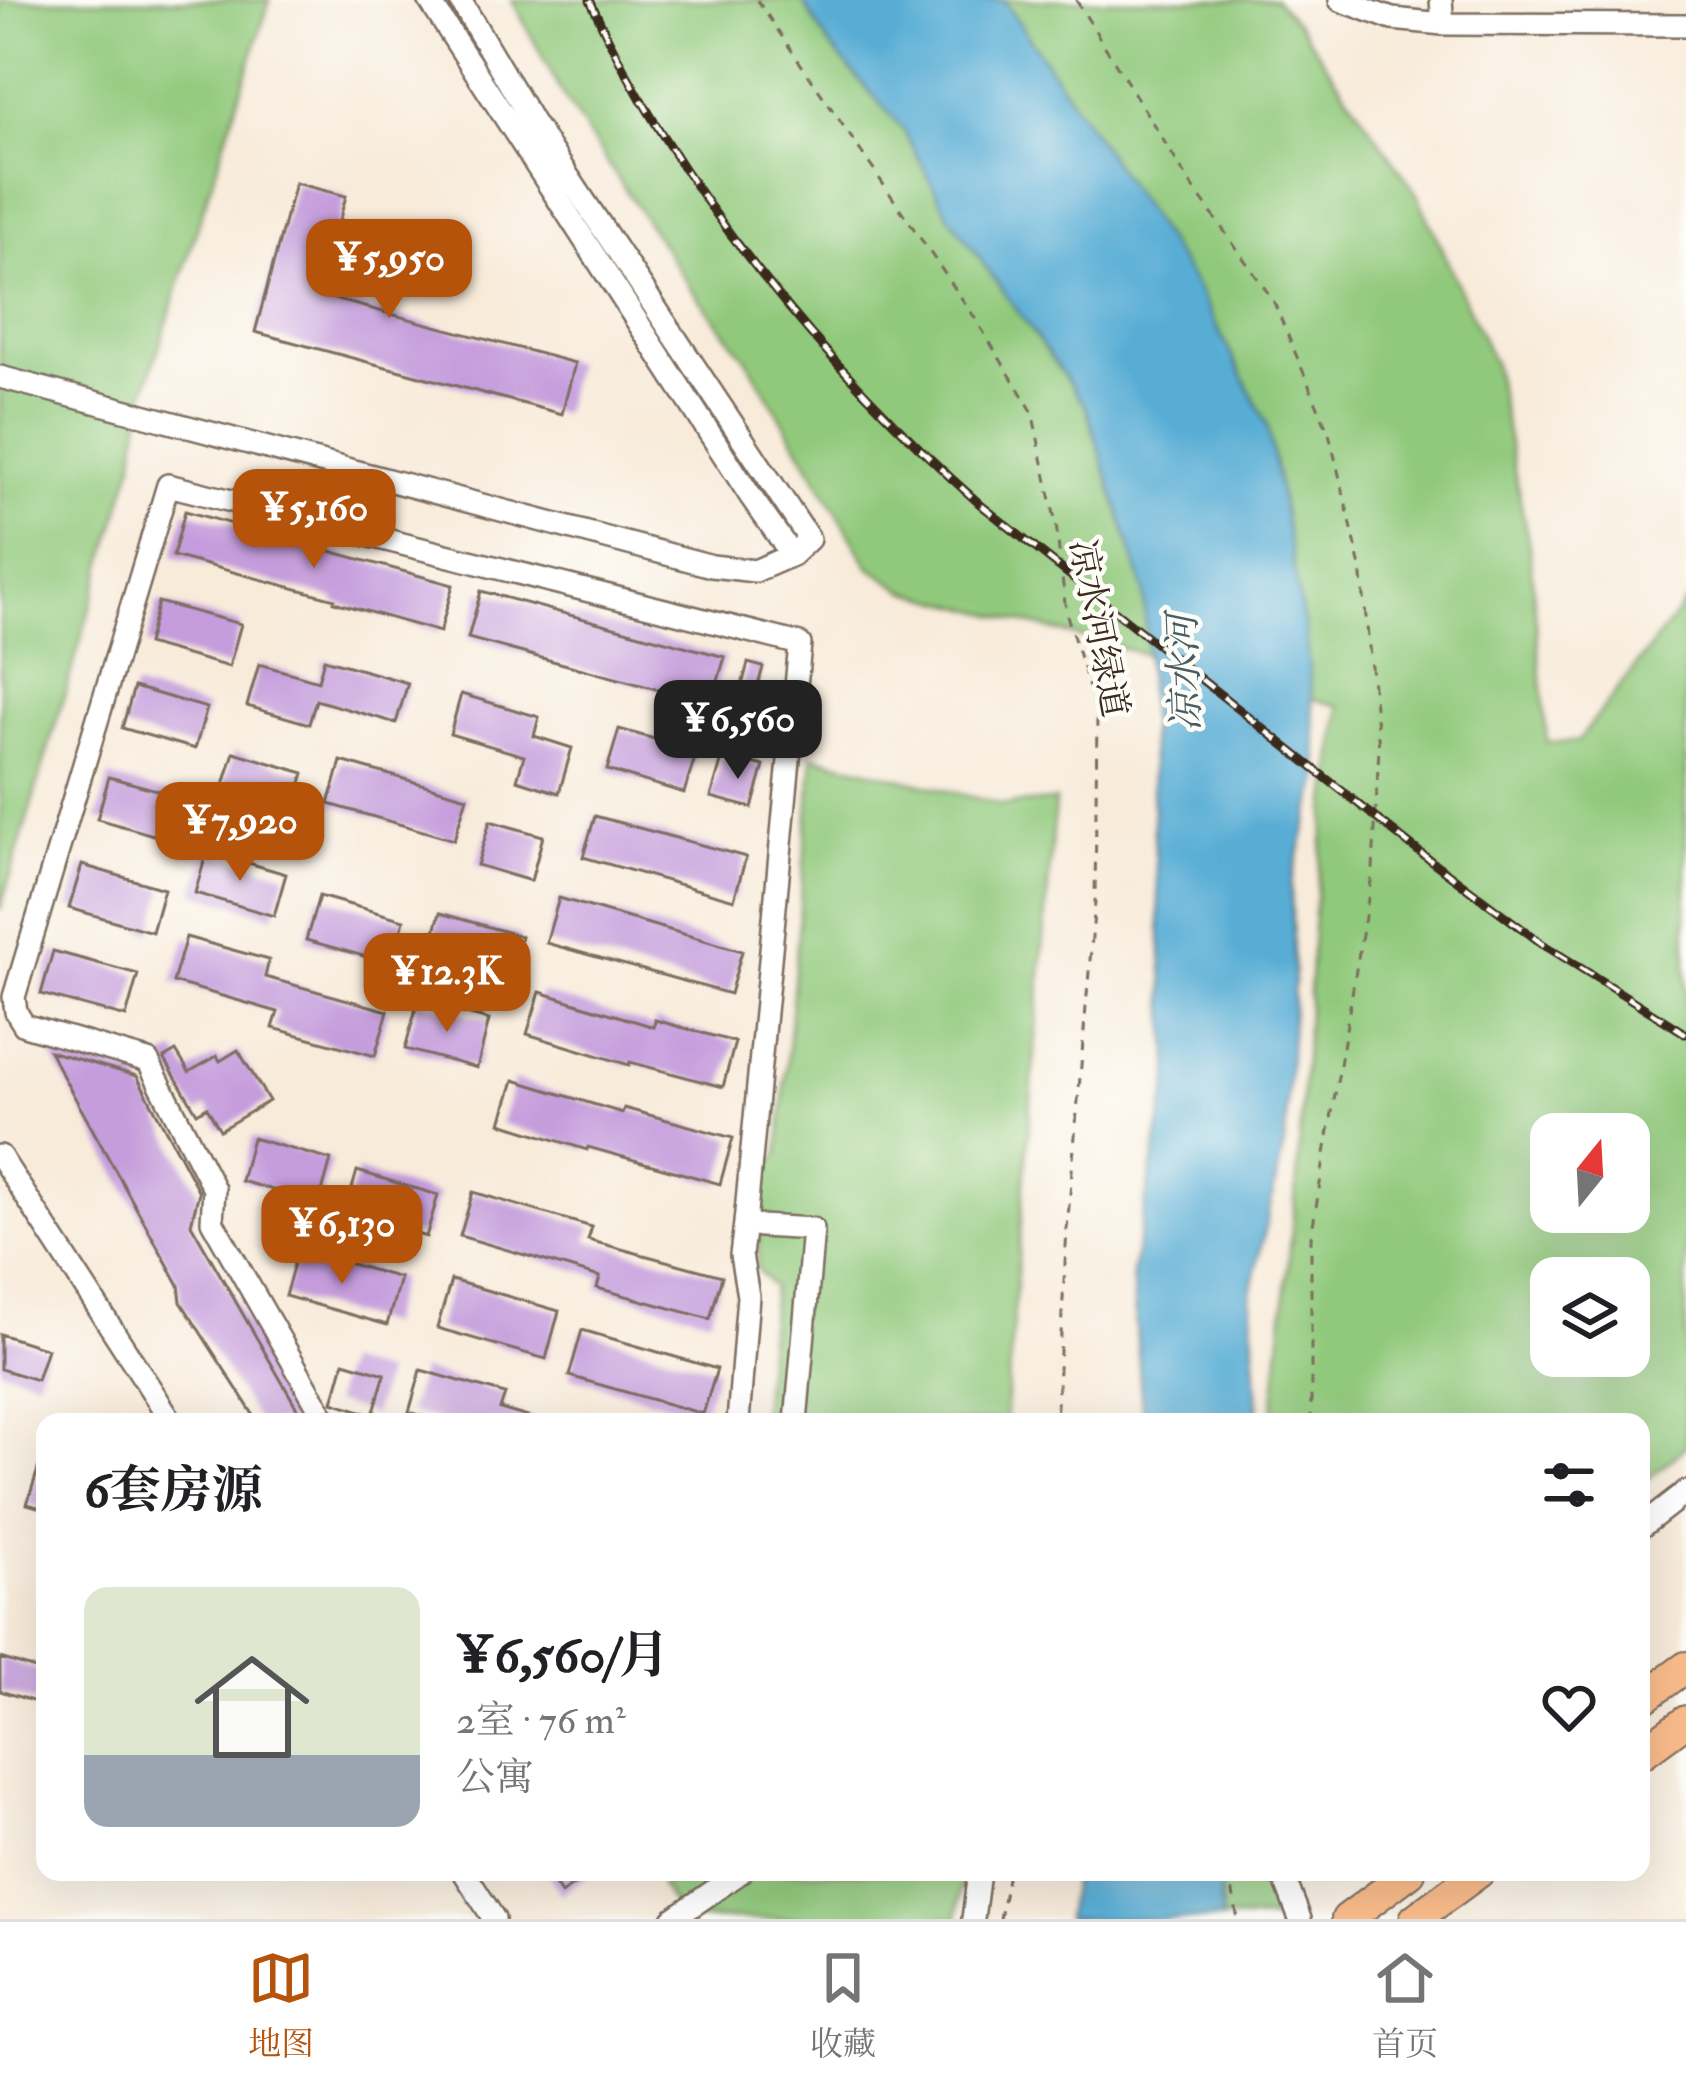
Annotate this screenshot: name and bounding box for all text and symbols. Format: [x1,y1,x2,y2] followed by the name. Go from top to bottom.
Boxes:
[291,219,487,321] pin: ¥5,950
[333,233,445,282] text: ¥5,950
[216,469,412,571] pin: ¥5,160
[260,483,368,532] text: ¥5,160
[1059,536,1138,721] street label: 凉水河绿道
[1158,608,1211,732] water label: 凉水河
[640,680,836,782] pin: ¥6,560
[681,694,795,743] text: ¥6,560
[142,782,338,884] pin: ¥7,920
[182,796,298,845] text: ¥7,920
[349,933,545,1035] pin: ¥12.3K
[391,947,503,996] text: ¥12.3K
[1530,1113,1650,1233] north arrow
[1530,1113,1650,1377] map controls
[244,1185,440,1287] pin: ¥6,130
[288,1199,396,1248] text: ¥6,130
[1530,1257,1650,1377] button: layers
[1536,1452,1602,1518] icon: filters
[84,1459,263,1523] text: 6套房源
[456,1624,670,1688] text: ¥6,560/月
[180,1635,324,1779] icon: home
[1536,1674,1602,1740] icon: heart
[456,1696,626,1745] text: 2室 · 76 m²
[456,1753,534,1802] text: 公寓
[248,1945,314,2065] tab: 地图
[810,1945,876,2065] tab: 收藏
[1372,1945,1438,2065] tab: 首页

